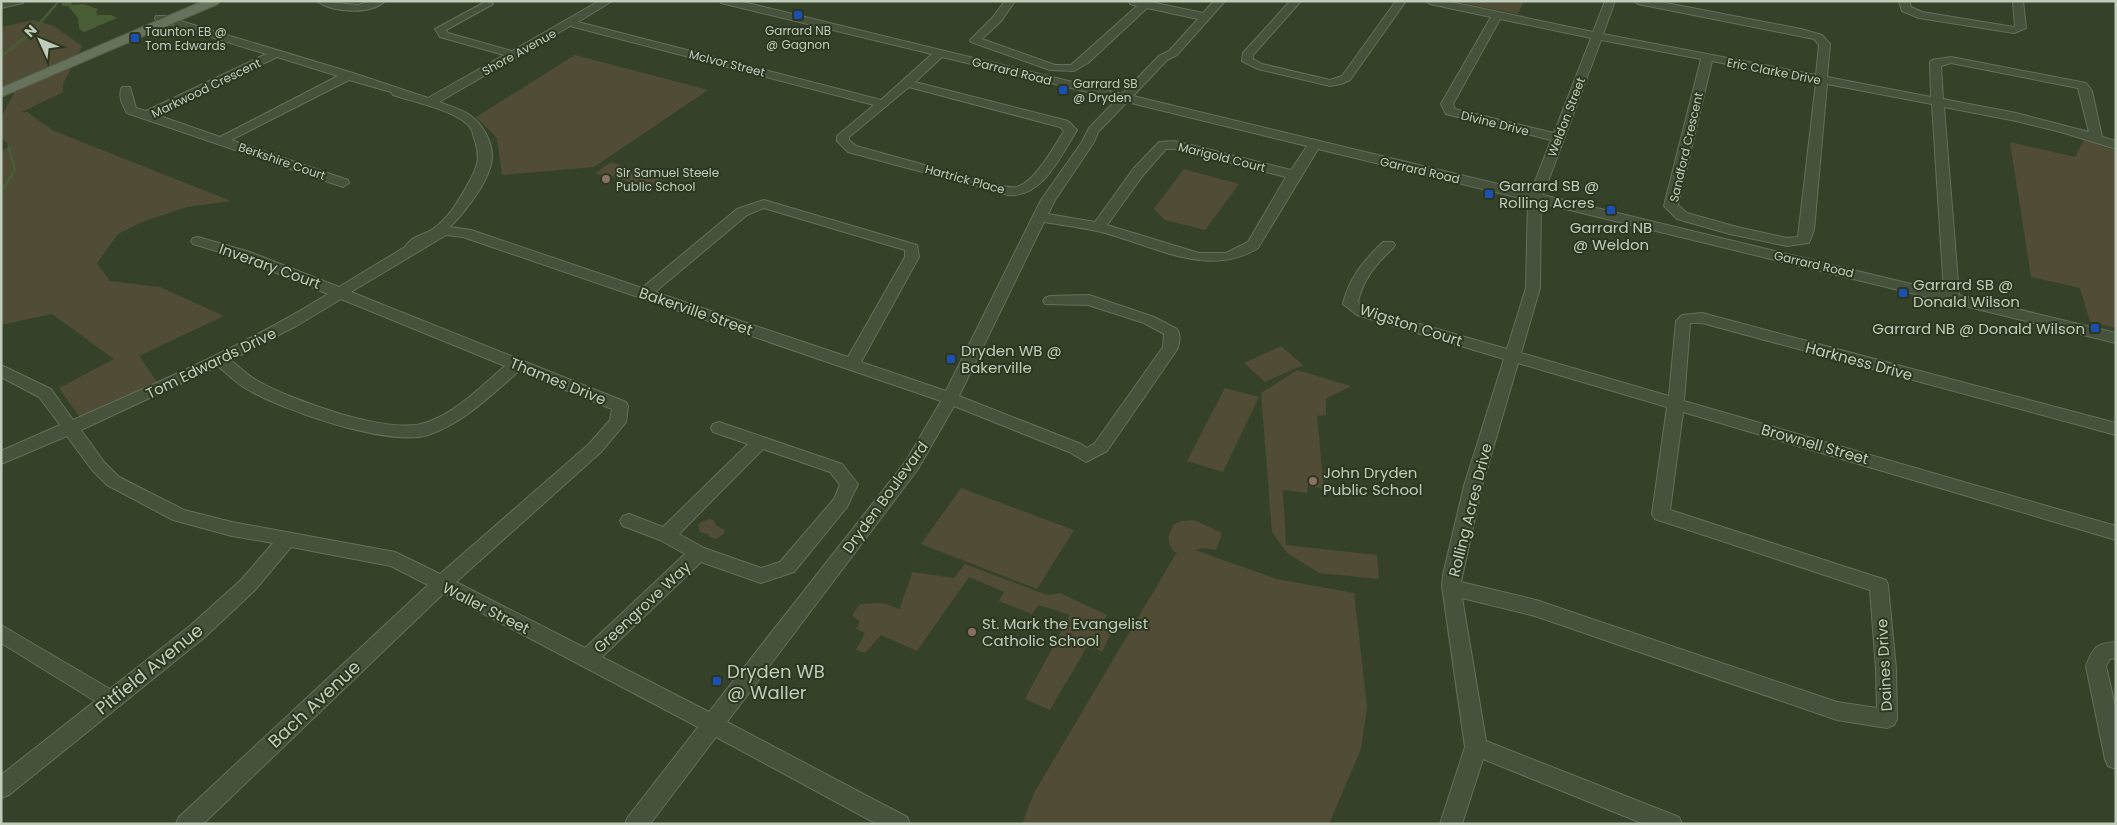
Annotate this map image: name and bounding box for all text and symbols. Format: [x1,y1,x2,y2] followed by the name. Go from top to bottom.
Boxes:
[792,9,804,21] marker: Garrard NB @ Gagnon
[15,15,65,65] north arrow
[20,20,41,42] text: N
[765,22,831,53] place label: Garrard NB @ Gagnon
[145,23,227,54] place label: Taunton EB @ Tom Edwards
[479,25,559,79] street label: Shore Avenue
[129,32,141,44] marker: Taunton EB @ Tom Edwards
[687,45,767,81] street label: McIvor Street
[970,53,1054,89] street label: Garrard Road
[148,54,264,122] street label: Markwood Crescent
[1725,54,1823,88] street label: Eric Clarke Drive
[1073,75,1138,106] place label: Garrard SB @ Dryden
[1543,75,1589,159] street label: Weldon Street
[1057,84,1069,96] marker: Garrard SB @ Dryden
[1665,90,1707,204] street label: Sandford Crescent
[1459,106,1531,140] street label: Divine Drive
[236,138,328,184] street label: Berkshire Court
[1177,138,1267,176] street label: Marigold Court
[1378,153,1462,187] street label: Garrard Road
[923,160,1007,198] street label: Hartrick Place
[616,164,719,195] place label: Sir Samuel Steele Public School
[600,173,612,185] marker: Sir Samuel Steele Public School
[1499,175,1599,213] place label: Garrard SB @ Rolling Acres
[1483,188,1495,200] marker: Garrard SB @ Rolling Acres
[1605,204,1617,216] marker: Garrard NB @ Weldon
[1570,217,1652,255] place label: Garrard NB @ Weldon
[216,238,324,294] street label: Inverary Court
[1772,247,1856,281] street label: Garrard Road
[1913,274,2020,312] place label: Garrard SB @ Donald Wilson
[636,282,756,340] street label: Bakerville Street
[1897,287,1909,299] marker: Garrard SB @ Donald Wilson
[1357,299,1465,351] street label: Wigston Court
[1872,318,2085,339] place label: Garrard NB @ Donald Wilson
[142,322,280,404] street label: Tom Edwards Drive
[2089,322,2101,334] marker: Garrard NB @ Donald Wilson
[1803,337,1915,385] street label: Harkness Drive
[961,340,1062,378] place label: Dryden WB @ Bakerville
[507,352,609,410] street label: Thames Drive
[945,353,957,365] marker: Dryden WB @ Bakerville
[1759,419,1871,469] street label: Brownell Street
[837,437,933,557] street label: Dryden Boulevard
[1443,441,1497,579] street label: Rolling Acres Drive
[1323,462,1422,500] place label: John Dryden Public School
[1307,475,1319,487] marker: John Dryden Public School
[589,556,696,658] street label: Greengrove Way
[439,577,533,639] street label: Waller Street
[982,613,1148,651] place label: St. Mark the Evangelist Catholic School
[90,618,208,720] street label: Pitfield Avenue
[1871,618,1897,712] street label: Daines Drive
[966,626,978,638] marker: St. Mark the Evangelist Catholic School
[262,655,366,753] street label: Bach Avenue
[727,659,825,705] place label: Dryden WB @ Waller
[711,675,723,687] marker: Dryden WB @ Waller

